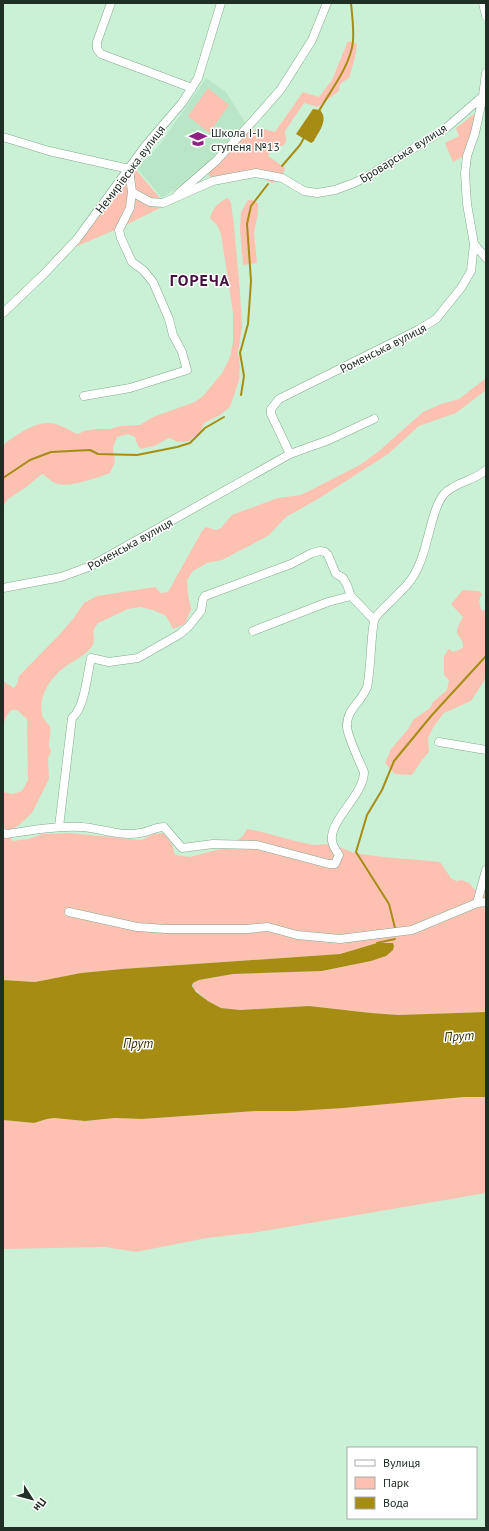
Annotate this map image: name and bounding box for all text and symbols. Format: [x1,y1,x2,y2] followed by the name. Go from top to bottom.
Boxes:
[357,120,449,186] street label: Броварська вулиця
[92,122,168,216] street label: Немирівська вулиця
[211,125,280,154] place label: Школа I-II ступеня №13
[188,129,208,149] school or university icon: Школа I-II ступеня №13
[170,270,230,290] district label: ГОРЕЧА
[337,320,429,376] street label: Роменська вулиця
[85,514,175,574] street label: Роменська вулиця
[443,1026,475,1046] water label: Прут
[123,1035,153,1052] water label: Прут
[347,1447,477,1519] legend
[383,1455,420,1470] text: Вулиця
[383,1475,409,1490] text: Парк
[12,1479,52,1519] north arrow
[383,1495,409,1510] text: Вода
[31,1496,50,1514] text: Пн

